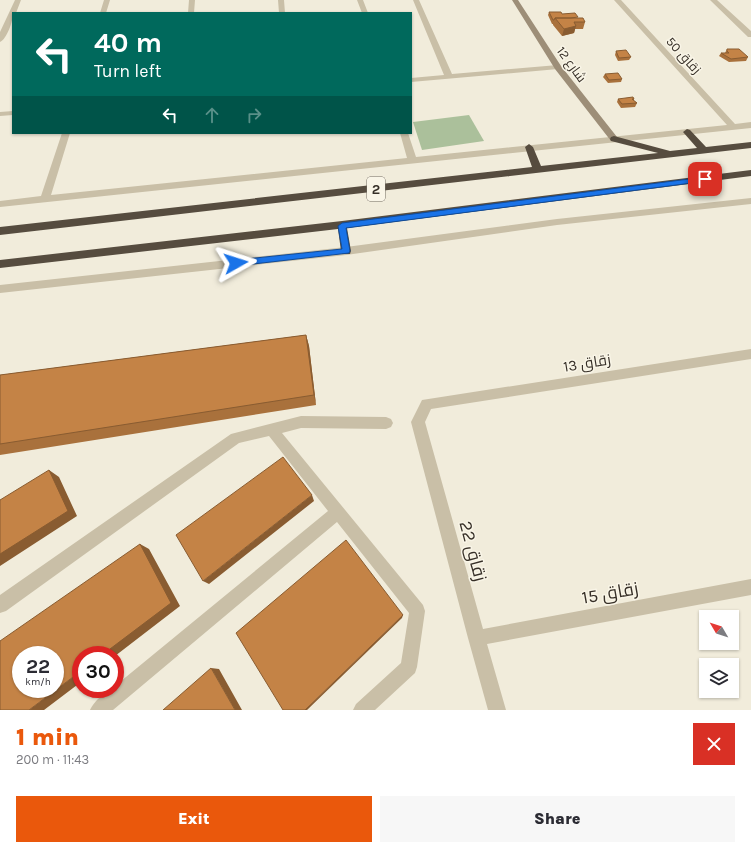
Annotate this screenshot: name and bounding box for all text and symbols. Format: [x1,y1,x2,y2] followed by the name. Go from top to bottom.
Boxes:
[94,26,162,59] text: 40 m
[28,28,80,80] icon: left
[663,34,704,77] street label: زقاق 50
[553,44,589,86] street label: شارع 12
[94,60,162,82] text: Turn left
[159,104,181,126] icon: left
[201,104,223,126] icon: ahead
[243,104,265,126] icon: right
[688,162,722,196] pin
[694,168,716,190] icon: arrive
[367,177,385,201] road number: 2
[215,242,257,284] position arrow
[562,350,612,377] street label: زقاق 13
[453,518,492,584] street label: زقاق 22
[580,577,640,610] street label: زقاق 15
[699,610,739,650] north arrow
[699,610,739,698] map controls
[72,646,124,698] speed limit sign: 30
[26,655,50,678] text: 22
[699,658,739,698] button: layers
[25,676,51,688] text: km/h
[16,723,79,751] text: 1 min
[693,723,735,765] button: close
[16,752,89,767] text: 200 m · 11:43
[16,796,372,842] button: Exit
[380,796,735,842] button: Share

